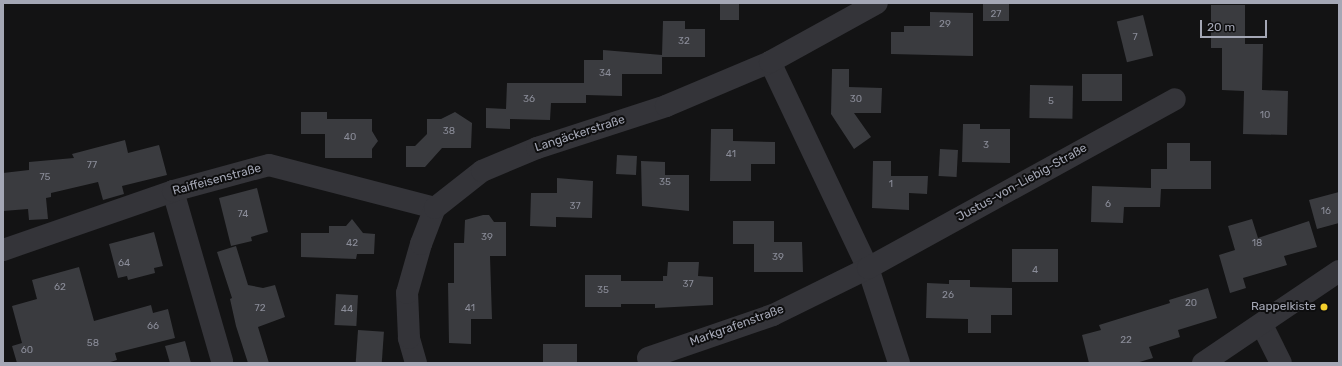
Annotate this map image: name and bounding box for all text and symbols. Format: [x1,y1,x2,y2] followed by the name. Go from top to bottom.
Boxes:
[991,9,1001,21] house number: 27
[1202,12,1269,38] scale bar
[939,19,951,31] house number: 29
[1207,20,1235,34] text: 20 m
[1132,32,1138,44] house number: 7
[678,36,690,48] house number: 32
[599,68,611,80] house number: 34
[523,94,535,106] house number: 36
[850,94,862,106] house number: 30
[1048,96,1054,108] house number: 5
[1260,110,1270,122] house number: 10
[533,113,627,155] street label: Langäckerstraße
[443,126,455,138] house number: 38
[344,132,356,144] house number: 40
[983,140,989,152] house number: 3
[954,141,1090,225] street label: Justus-von-Liebig-Straße
[726,149,736,161] house number: 41
[87,160,97,172] house number: 77
[171,161,263,199] street label: Raiffeisenstraße
[39,172,51,184] house number: 75
[659,177,671,189] house number: 35
[889,179,893,191] house number: 1
[1105,199,1111,211] house number: 6
[569,201,581,213] house number: 37
[1321,206,1331,218] house number: 16
[238,209,248,221] house number: 74
[481,232,493,244] house number: 39
[346,238,358,250] house number: 42
[1252,238,1262,250] house number: 18
[772,252,784,264] house number: 39
[118,258,130,270] house number: 64
[1032,265,1038,277] house number: 4
[682,279,694,291] house number: 37
[54,282,66,294] house number: 62
[597,285,609,297] house number: 35
[942,290,954,302] house number: 26
[1185,298,1197,310] house number: 20
[1251,300,1316,314] place label: Rappelkiste
[688,302,786,350] street label: Markgrafenstraße
[1319,302,1329,312] marker: Rappelkiste
[255,303,265,315] house number: 72
[465,303,475,315] house number: 41
[341,304,353,316] house number: 44
[147,321,159,333] house number: 66
[1120,335,1132,347] house number: 22
[87,338,99,350] house number: 58
[21,345,33,357] house number: 60

